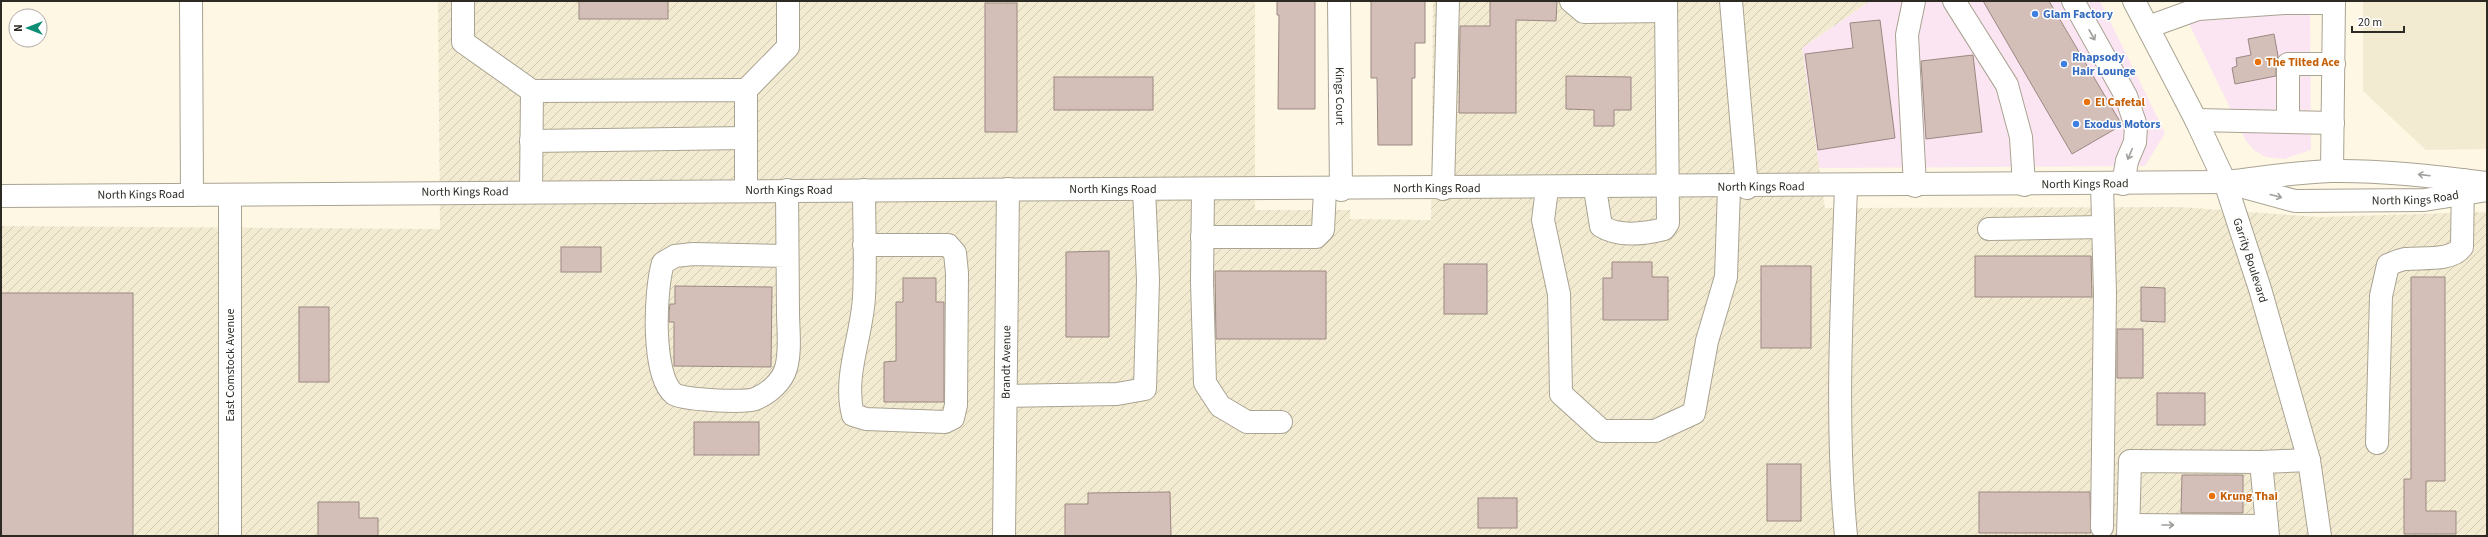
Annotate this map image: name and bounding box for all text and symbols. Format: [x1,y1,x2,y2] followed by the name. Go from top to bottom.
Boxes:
[2043,6,2114,23] place label: Glam Factory
[8,8,48,48] north arrow
[2352,8,2404,34] scale bar
[2030,9,2040,19] marker: Glam Factory
[2358,14,2382,31] text: 20 m
[11,24,26,32] text: N
[2088,29,2096,41] one-way arrow
[2072,49,2136,80] place label: Rhapsody Hair Lounge
[2266,54,2340,71] place label: The Tilted Ace
[2253,57,2263,67] marker: The Tilted Ace
[2059,59,2069,69] marker: Rhapsody Hair Lounge
[1331,67,1348,125] street label: Kings Court
[2095,94,2145,111] place label: El Cafetal
[2082,97,2092,107] marker: El Cafetal
[2084,116,2160,133] place label: Exodus Motors
[2071,119,2081,129] marker: Exodus Motors
[2126,147,2133,159] one-way arrow
[2418,171,2431,179] one-way arrow
[2041,175,2129,193] street label: North Kings Road
[1717,178,1805,196] street label: North Kings Road
[1393,180,1481,197] street label: North Kings Road
[1069,181,1157,198] street label: North Kings Road
[745,182,833,199] street label: North Kings Road
[421,183,509,201] street label: North Kings Road
[97,186,185,204] street label: North Kings Road
[2372,187,2460,209] street label: North Kings Road
[2269,193,2282,200] one-way arrow
[2228,216,2272,305] street label: Garrity Boulevard
[222,309,239,421] street label: East Comstock Avenue
[998,325,1015,399] street label: Brandt Avenue
[2220,488,2278,505] place label: Krung Thai
[2207,491,2217,501] marker: Krung Thai
[2161,521,2174,529] one-way arrow

